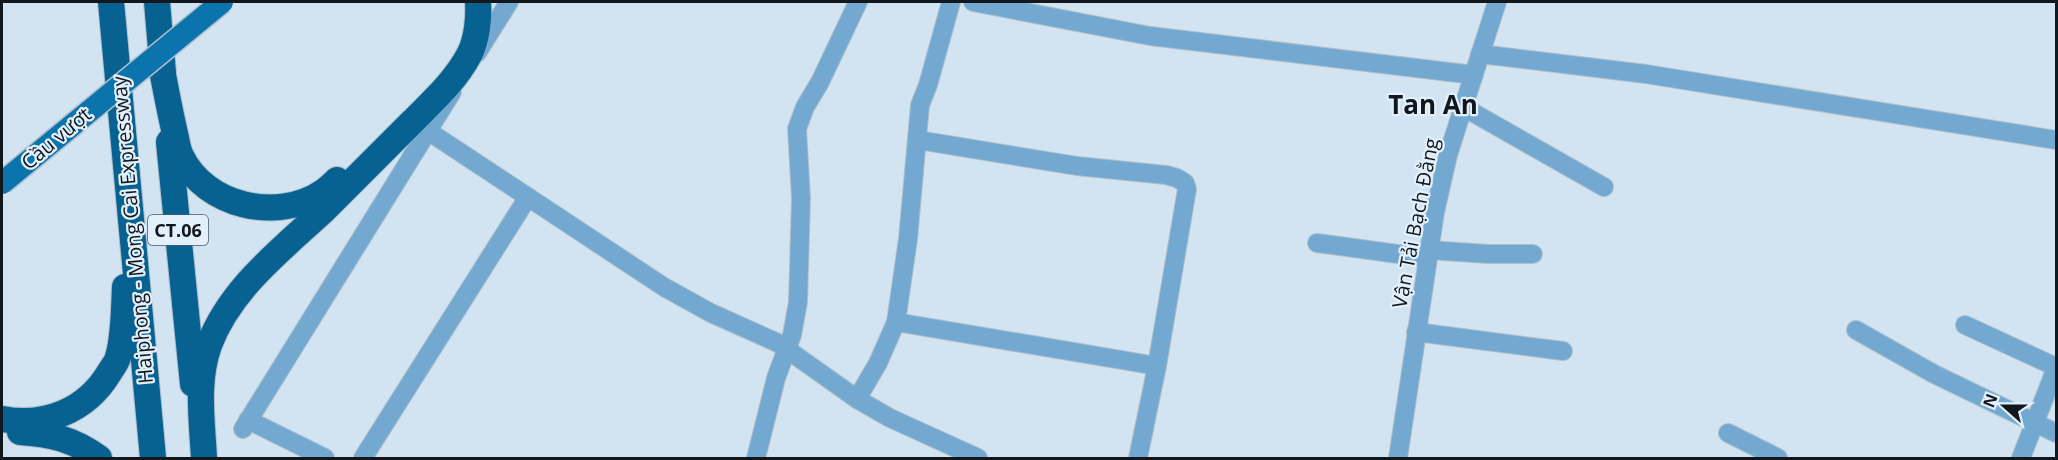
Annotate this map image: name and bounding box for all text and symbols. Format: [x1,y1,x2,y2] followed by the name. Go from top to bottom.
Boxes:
[105,74,159,385] street label: Haiphong - Mong Cai Expressway
[1388,86,1478,122] district label: Tan An
[15,101,97,175] street label: Cầu vượt
[1385,136,1445,310] street label: Vận Tải Bạch Đằng
[148,215,208,245] road number: CT.06
[1974,376,2034,436] north arrow
[1977,391,2003,411] text: N

